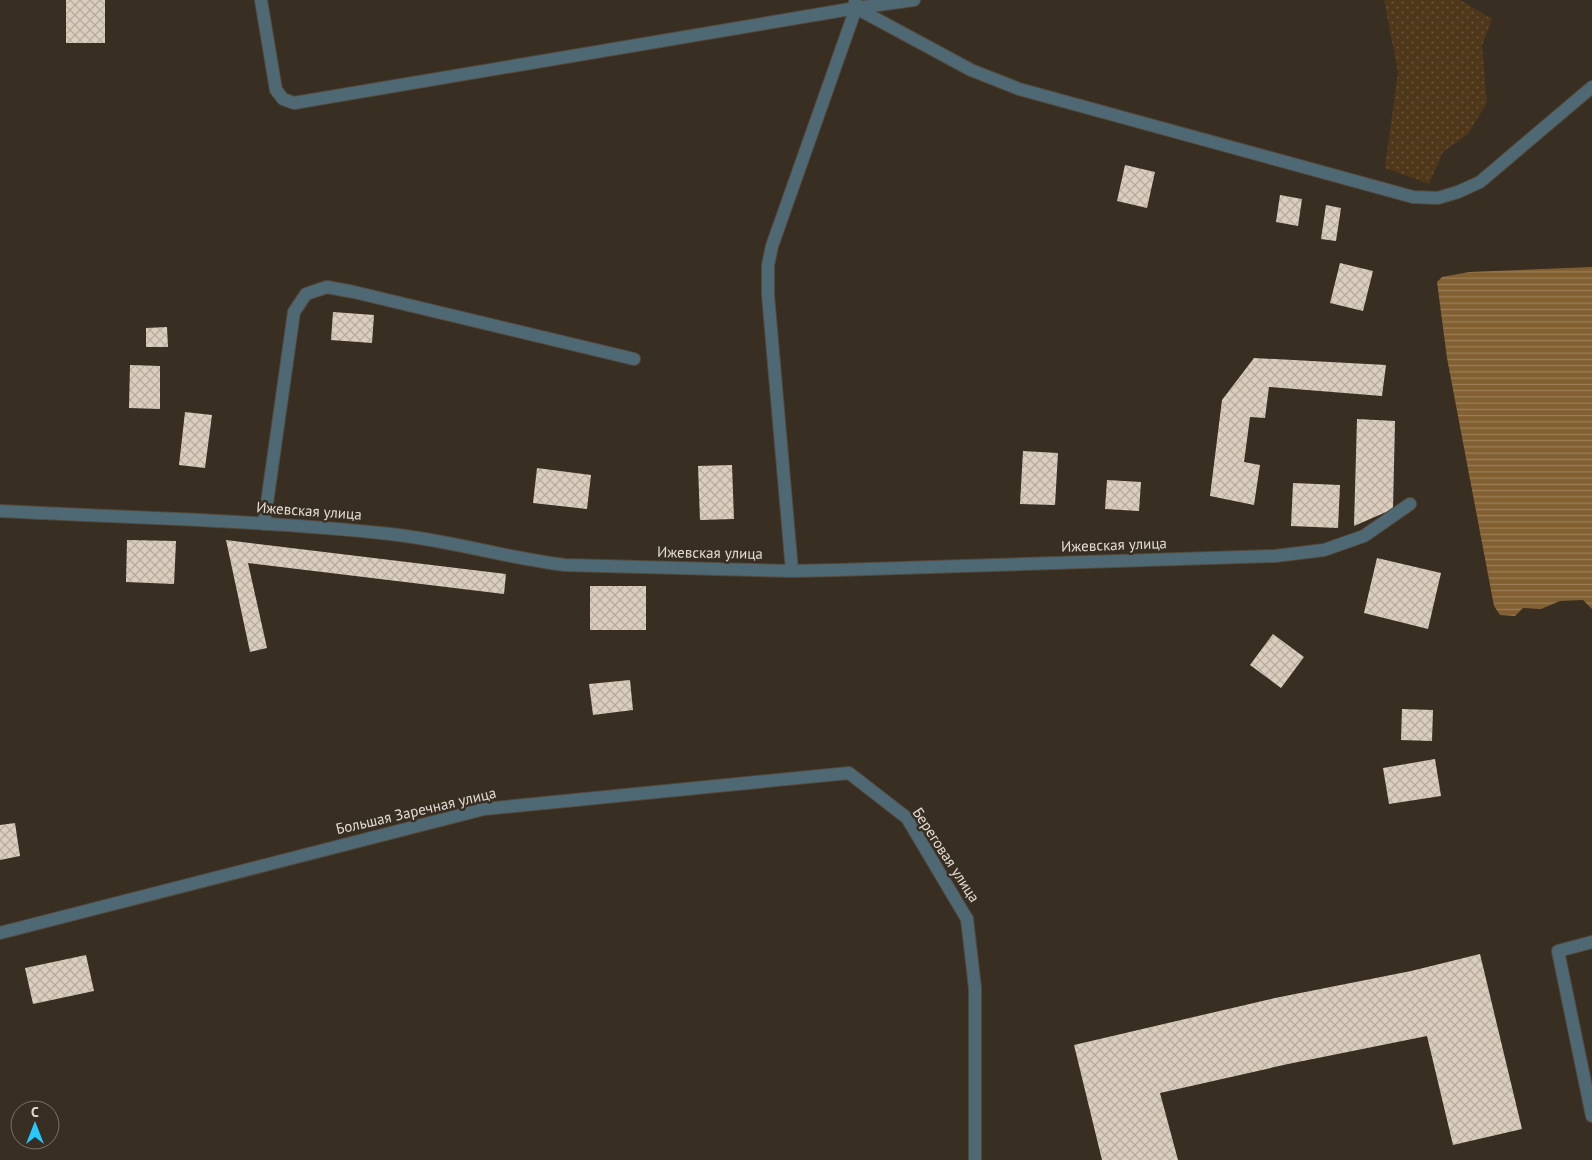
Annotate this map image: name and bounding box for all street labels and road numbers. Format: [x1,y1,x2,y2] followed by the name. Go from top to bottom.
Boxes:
[256,497,362,524] street label: Ижевская улица
[1061,533,1167,556] street label: Ижевская улица
[657,542,763,563] street label: Ижевская улица
[334,783,498,838] street label: Большая Заречная улица
[909,804,984,906] street label: Береговая улица

